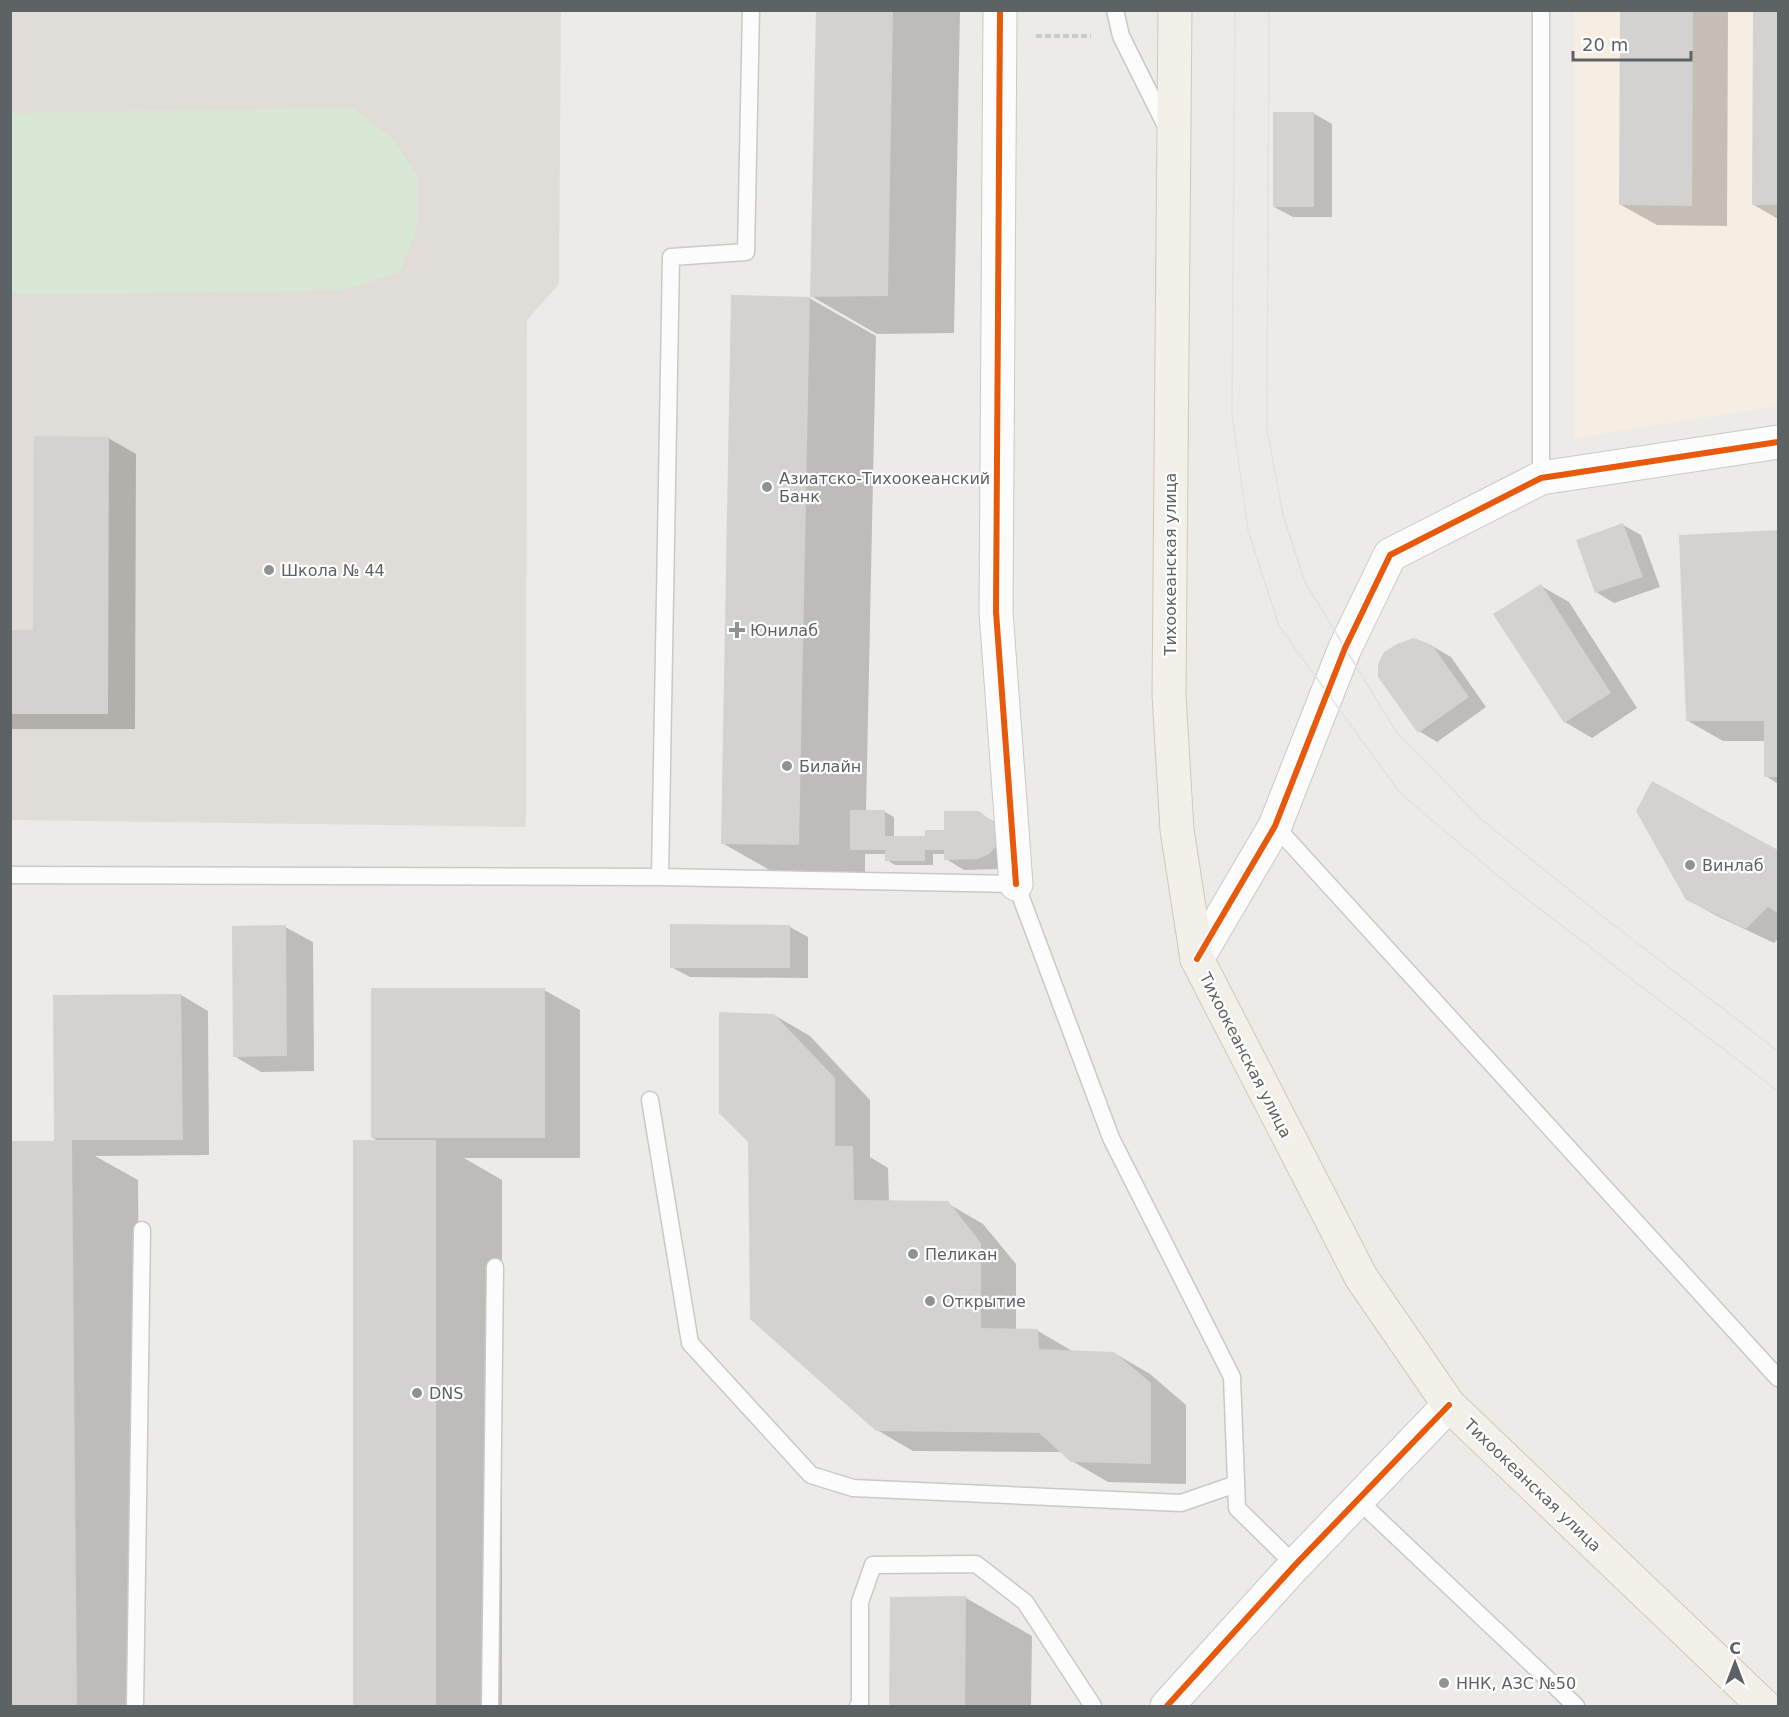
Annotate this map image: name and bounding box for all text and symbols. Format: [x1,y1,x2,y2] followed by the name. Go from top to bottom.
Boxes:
[1573,24,1692,62] scale bar
[1582,34,1628,55] text: 20 m
[779,469,990,506] place label: Азиатско-Тихоокеанский Банк
[1161,473,1180,656] street label: Тихоокеанская улица
[760,480,774,494] marker: Азиатско-Тихоокеанский Банк
[281,561,385,580] place label: Школа № 44
[262,563,276,577] marker: Школа № 44
[728,621,746,639] marker: Юнилаб
[750,621,818,640] place label: Юнилаб
[799,757,861,776] place label: Билайн
[780,759,794,773] marker: Билайн
[1702,856,1764,875] place label: Винлаб
[1683,858,1697,872] marker: Винлаб
[1195,969,1296,1141] street label: Тихоокеанская улица
[925,1245,997,1264] place label: Пеликан
[906,1247,920,1261] marker: Пеликан
[942,1292,1026,1311] place label: Открытие
[923,1294,937,1308] marker: Открытие
[429,1384,463,1403] place label: DNS
[410,1386,424,1400] marker: DNS
[1460,1414,1605,1556] street label: Тихоокеанская улица
[1705,1633,1765,1693] north arrow
[1729,1639,1741,1658] text: С
[1456,1674,1576,1693] place label: ННК, АЗС №50
[1437,1676,1451,1690] marker: ННК, АЗС №50

